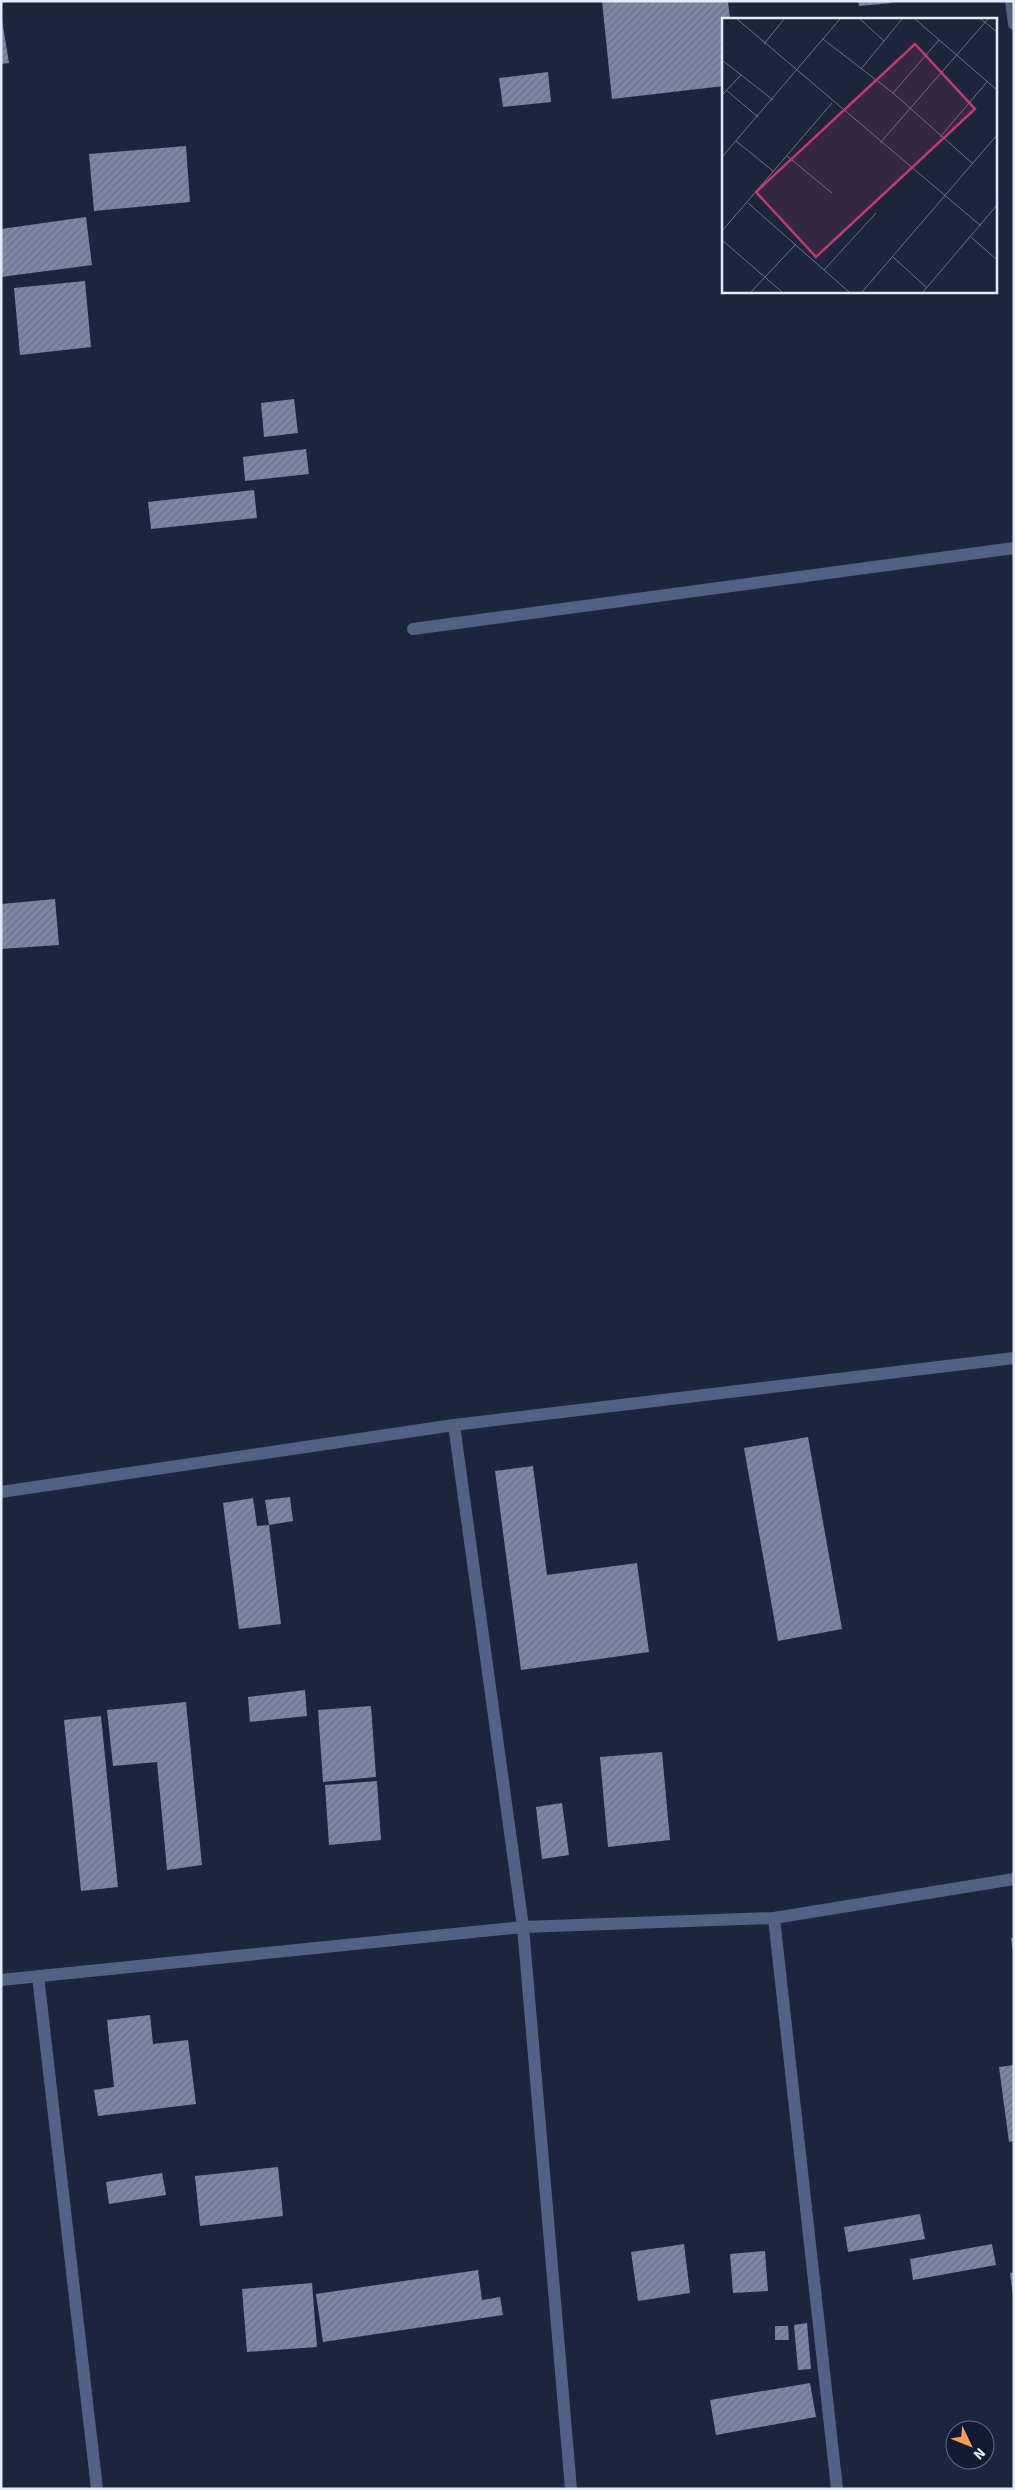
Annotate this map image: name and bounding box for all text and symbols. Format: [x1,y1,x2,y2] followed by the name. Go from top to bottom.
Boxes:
[722,18,998,292] inset map
[945,2420,995,2470] north arrow
[970,2444,989,2463] text: N

